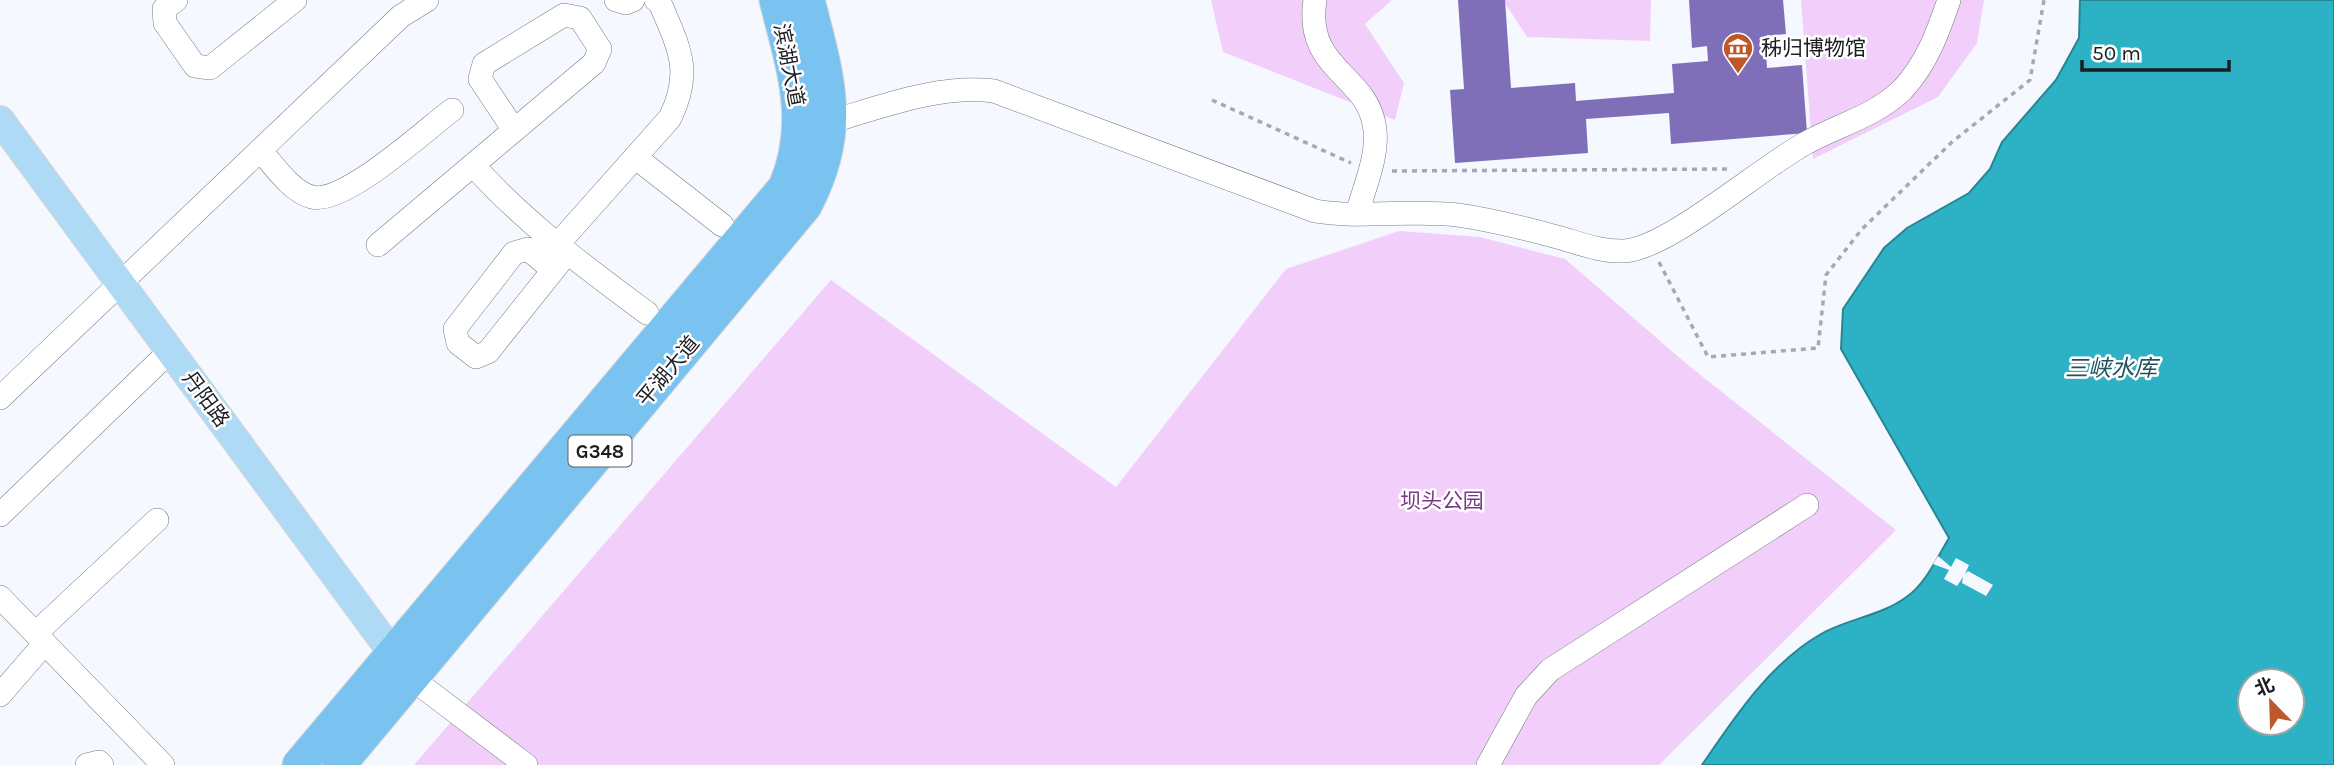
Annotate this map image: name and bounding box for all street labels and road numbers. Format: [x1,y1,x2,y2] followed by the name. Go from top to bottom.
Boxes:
[769,21,809,109] street label: 滨湖大道
[632,331,704,411] street label: 平湖大道
[178,366,234,432] street label: 丹阳路
[568,436,632,466] road number: G348

